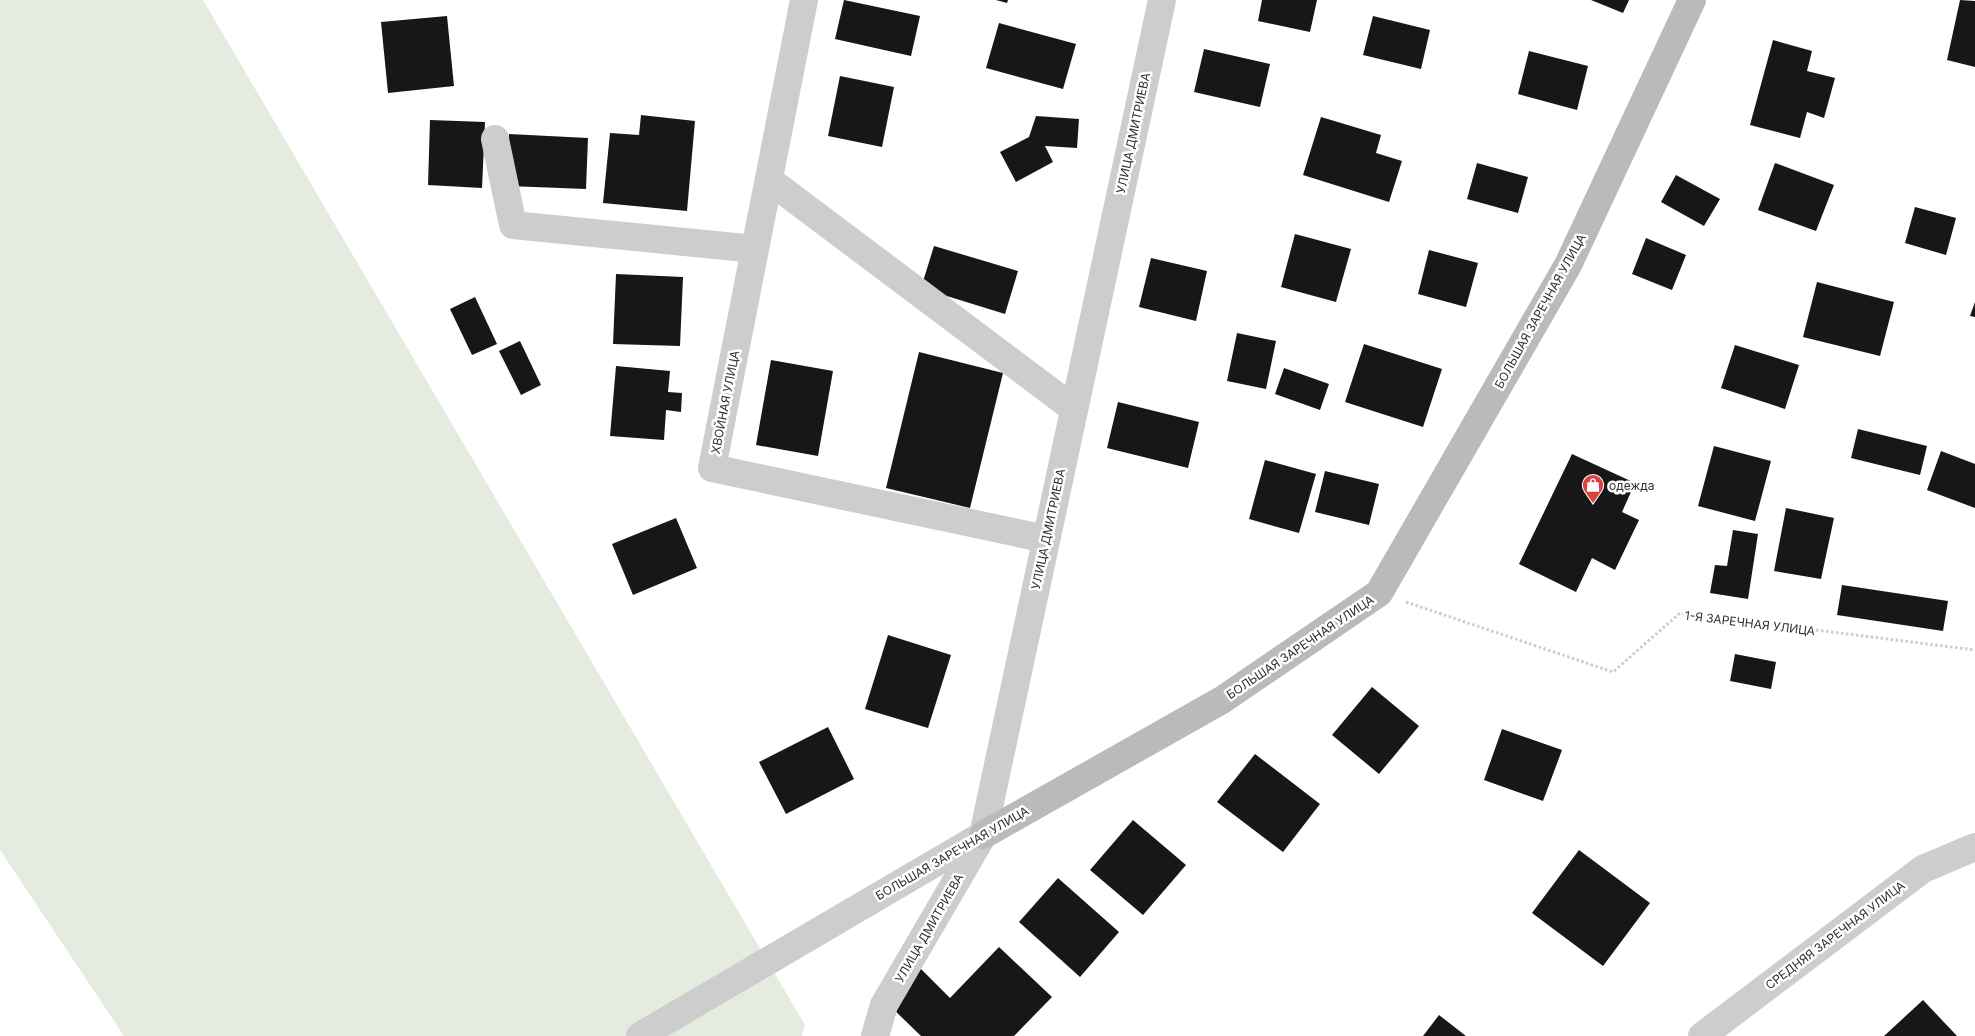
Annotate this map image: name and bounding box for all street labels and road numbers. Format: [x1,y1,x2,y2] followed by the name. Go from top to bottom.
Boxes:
[1113,71,1153,195] street label: УЛИЦА ДМИТРИЕВА
[1491,231,1589,391] street label: БОЛЬШАЯ ЗАРЕЧНАЯ УЛИЦА
[708,349,742,455] street label: ХВОЙНАЯ УЛИЦА
[1028,467,1068,591] street label: УЛИЦА ДМИТРИЕВА
[1224,592,1376,702] street label: БОЛЬШАЯ ЗАРЕЧНАЯ УЛИЦА
[1684,608,1816,638] street label: 1-Я ЗАРЕЧНАЯ УЛИЦА
[873,803,1031,903] street label: БОЛЬШАЯ ЗАРЕЧНАЯ УЛИЦА
[892,871,966,985] street label: УЛИЦА ДМИТРИЕВА
[1762,878,1908,992] street label: СРЕДНЯЯ ЗАРЕЧНАЯ УЛИЦА

